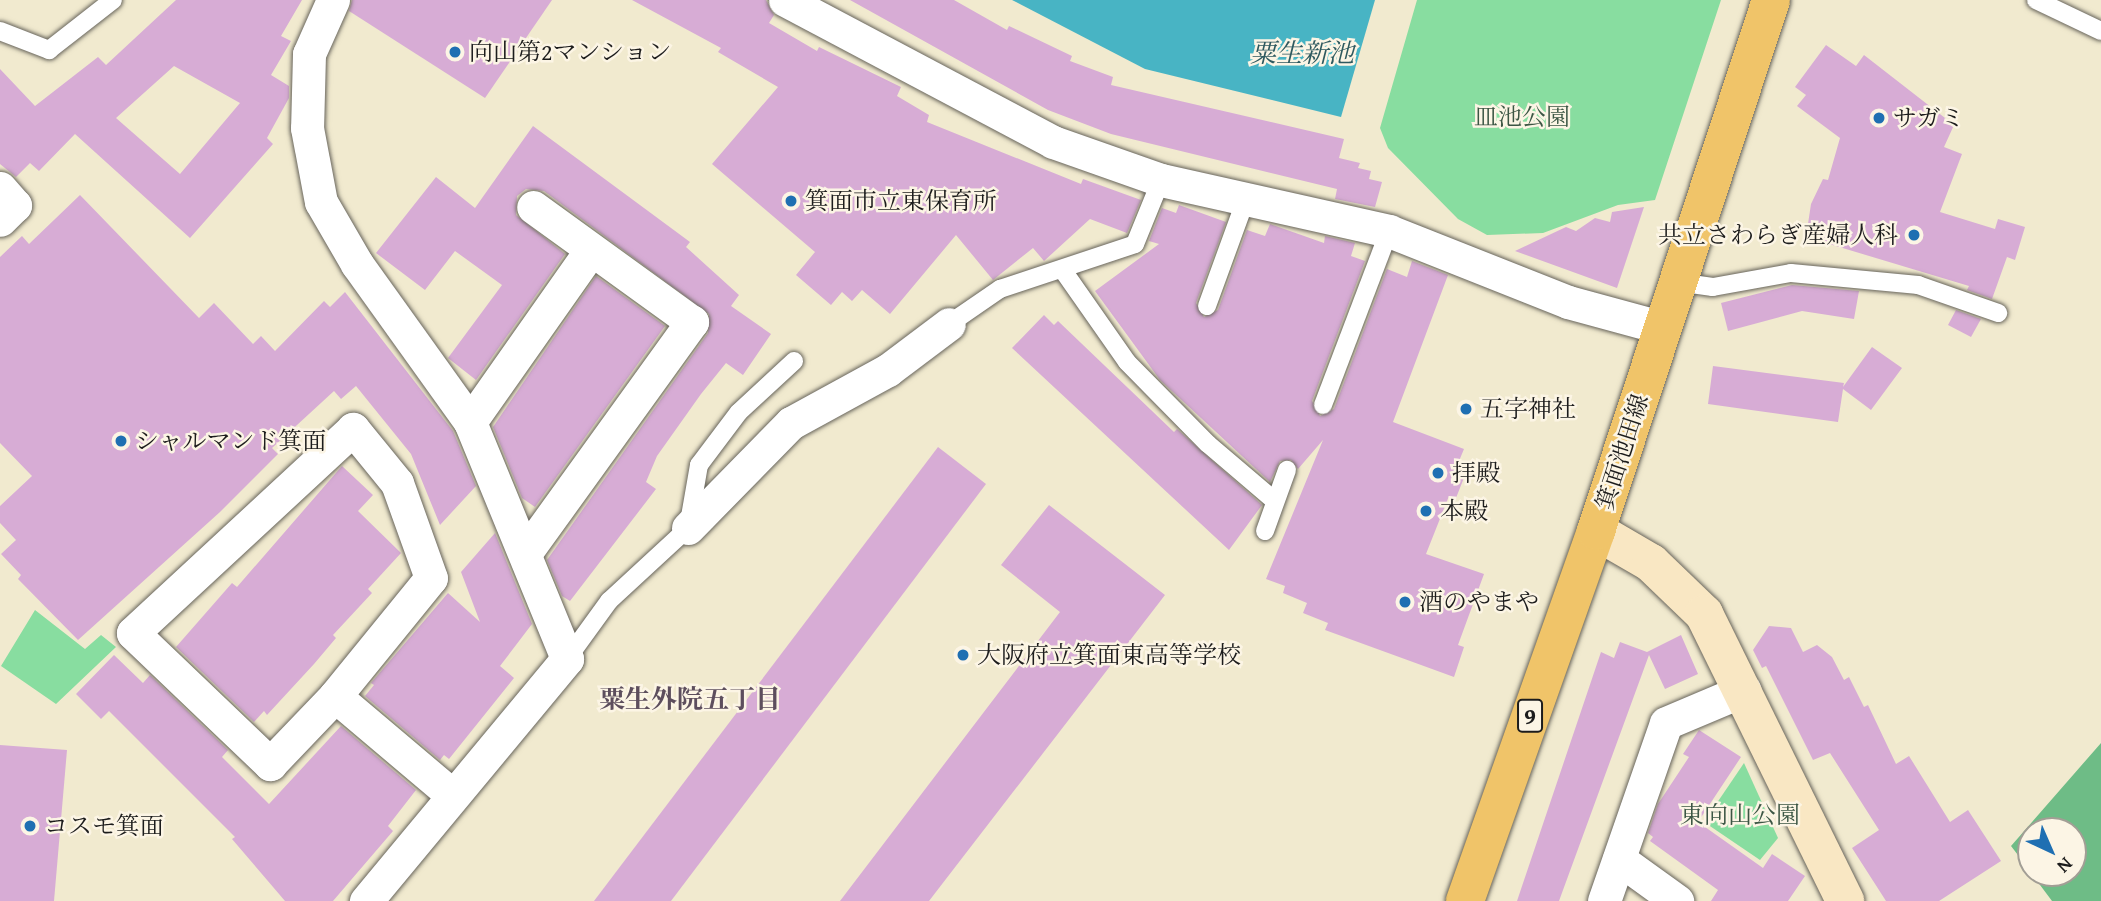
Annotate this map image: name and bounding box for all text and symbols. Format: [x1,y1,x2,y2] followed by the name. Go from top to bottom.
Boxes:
[1250,37,1354,69] water label: 粟生新池
[469,38,673,66] place label: 向山第2マンション
[447,44,463,60] marker: 向山第2マンション
[1474,103,1570,131] park label: 皿池公園
[1893,104,1965,132] place label: サガミ
[1871,110,1887,126] marker: サガミ
[805,187,997,215] place label: 箕面市立東保育所
[783,193,799,209] marker: 箕面市立東保育所
[1658,221,1898,249] place label: 共立さわらぎ産婦人科
[1904,225,1924,245] marker: 共立さわらぎ産婦人科
[1590,390,1654,514] street label: 箕面池田線
[1480,395,1576,423] place label: 五字神社
[1458,401,1474,417] marker: 五字神社
[135,427,327,455] place label: シャルマンド箕面
[113,433,129,449] marker: シャルマンド箕面
[1452,459,1500,487] place label: 拝殿
[1430,465,1446,481] marker: 拝殿
[1440,497,1488,525] place label: 本殿
[1418,503,1434,519] marker: 本殿
[1419,588,1539,616] place label: 酒のやまや
[1397,594,1413,610] marker: 酒のやまや
[977,641,1241,669] place label: 大阪府立箕面東高等学校
[955,647,971,663] marker: 大阪府立箕面東高等学校
[599,683,781,715] district label: 粟生外院五丁目
[1516,696,1544,736] road number: 9
[1680,801,1800,829] park label: 東向山公園
[44,812,164,840] place label: コスモ箕面
[2017,817,2087,887] north arrow
[22,818,38,834] marker: コスモ箕面
[2051,851,2079,880] text: N

